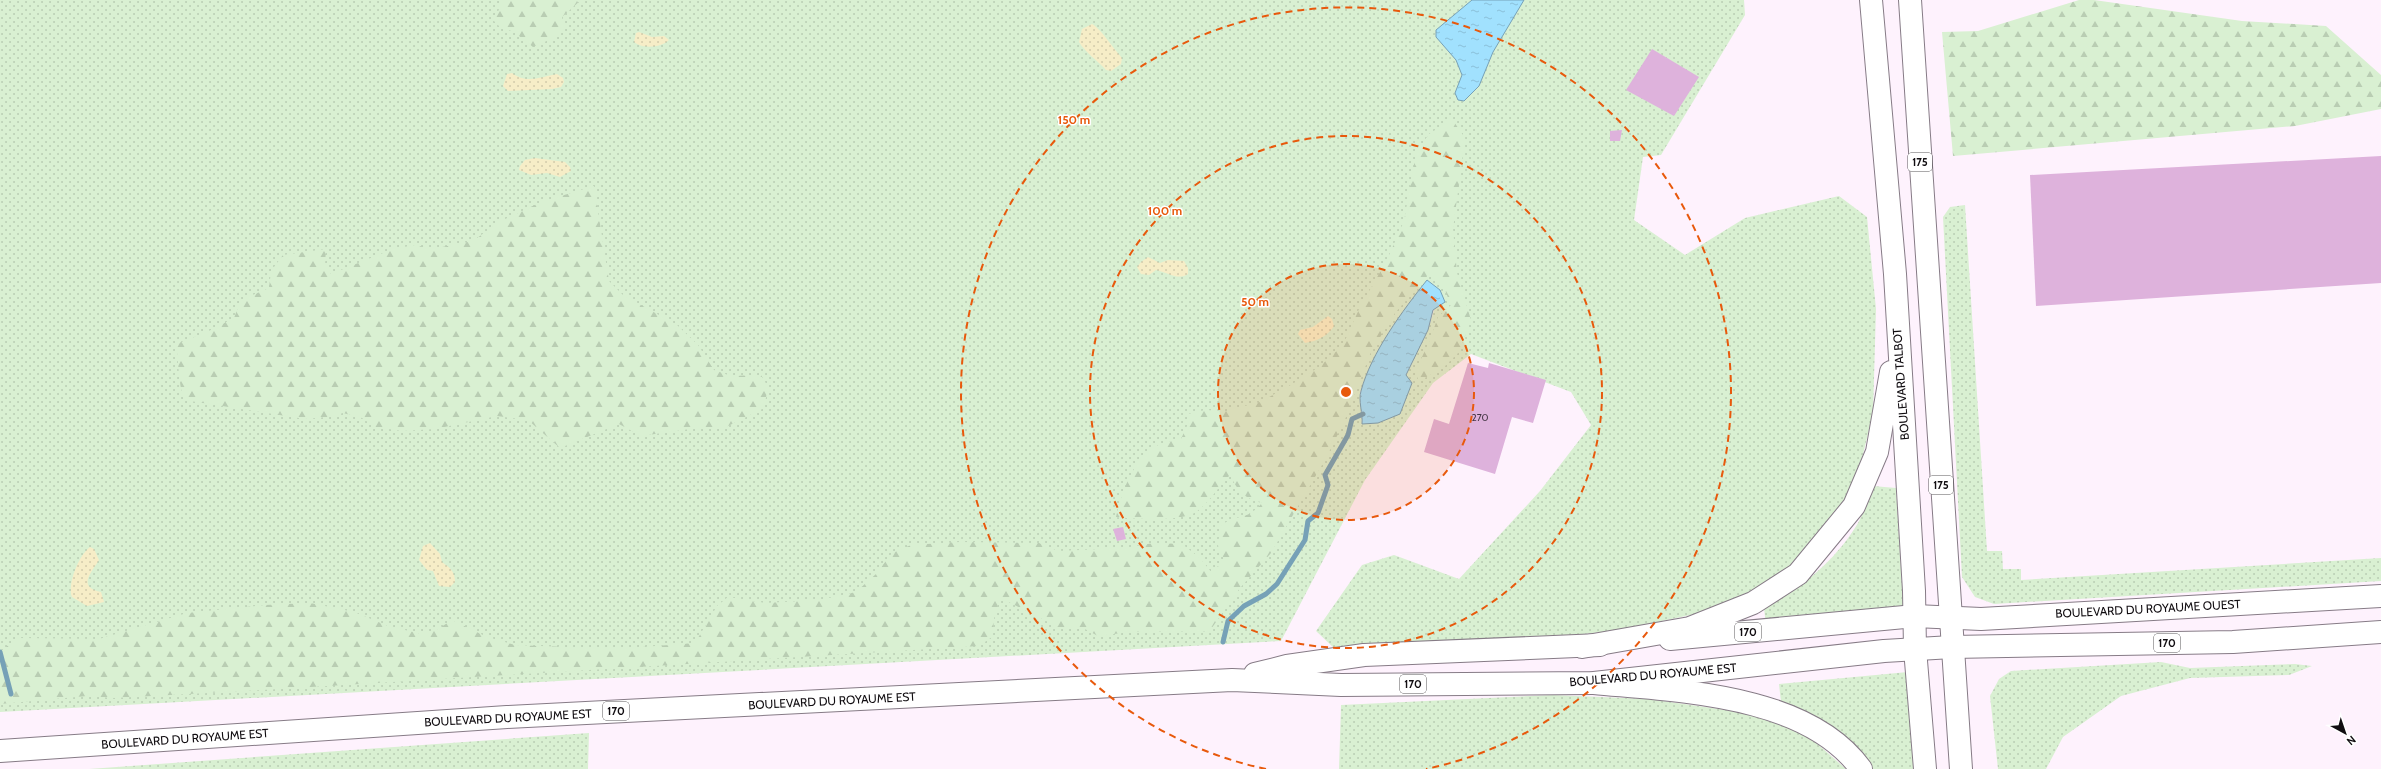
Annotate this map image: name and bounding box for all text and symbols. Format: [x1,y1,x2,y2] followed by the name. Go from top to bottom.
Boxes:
[1058,112,1090,127] text: 150 m
[1908,153,1932,171] road number: 175
[1148,203,1182,218] text: 100 m
[1241,294,1269,309] text: 50 m
[1889,327,1912,441] street label: BOULEVARD TALBOT
[1339,385,1353,399] centre of rings
[1471,411,1489,424] house number: 270
[1929,476,1953,494] road number: 175
[2055,596,2242,621] street label: BOULEVARD DU ROYAUME OUEST
[1735,623,1761,641] road number: 170
[2154,634,2180,652] road number: 170
[1569,660,1738,689] street label: BOULEVARD DU ROYAUME EST
[1400,675,1426,693] road number: 170
[748,689,917,712] street label: BOULEVARD DU ROYAUME EST
[603,702,629,720] road number: 170
[424,706,593,729] street label: BOULEVARD DU ROYAUME EST
[2325,713,2365,753] north arrow
[101,725,270,752] street label: BOULEVARD DU ROYAUME EST
[2344,733,2359,749] text: N

